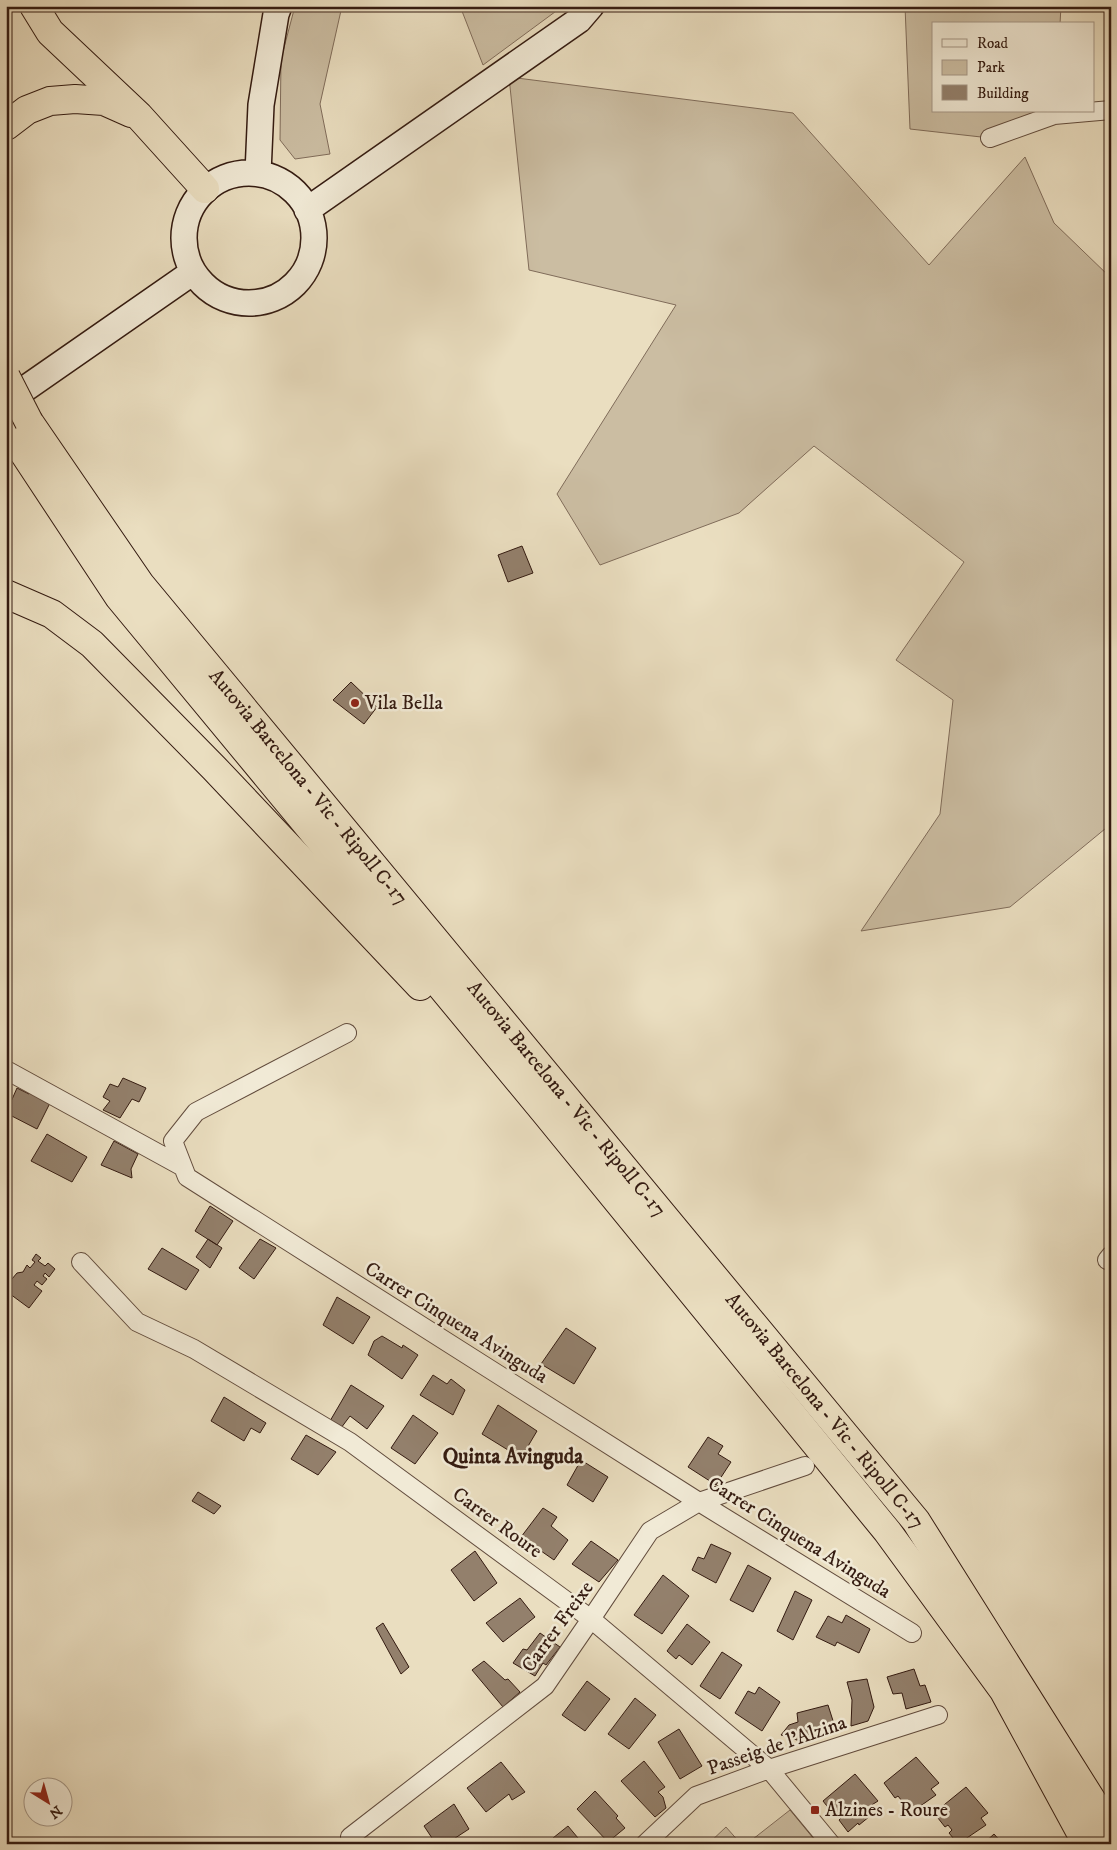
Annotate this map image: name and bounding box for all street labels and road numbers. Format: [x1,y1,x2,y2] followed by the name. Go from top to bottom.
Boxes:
[203,664,413,910] street label: Autovia Barcelona - Vic - Ripoll C-17
[462,976,671,1222] street label: Autovia Barcelona - Vic - Ripoll C-17
[360,1256,553,1390] street label: Carrer Cinquena Avinguda
[720,1288,930,1533] street label: Autovia Barcelona - Vic - Ripoll C-17
[703,1471,896,1605] street label: Carrer Cinquena Avinguda
[447,1482,547,1564] street label: Carrer Roure
[516,1576,600,1678] street label: Carrer Freixe
[704,1710,850,1781] street label: Passeig de l'Alzina

